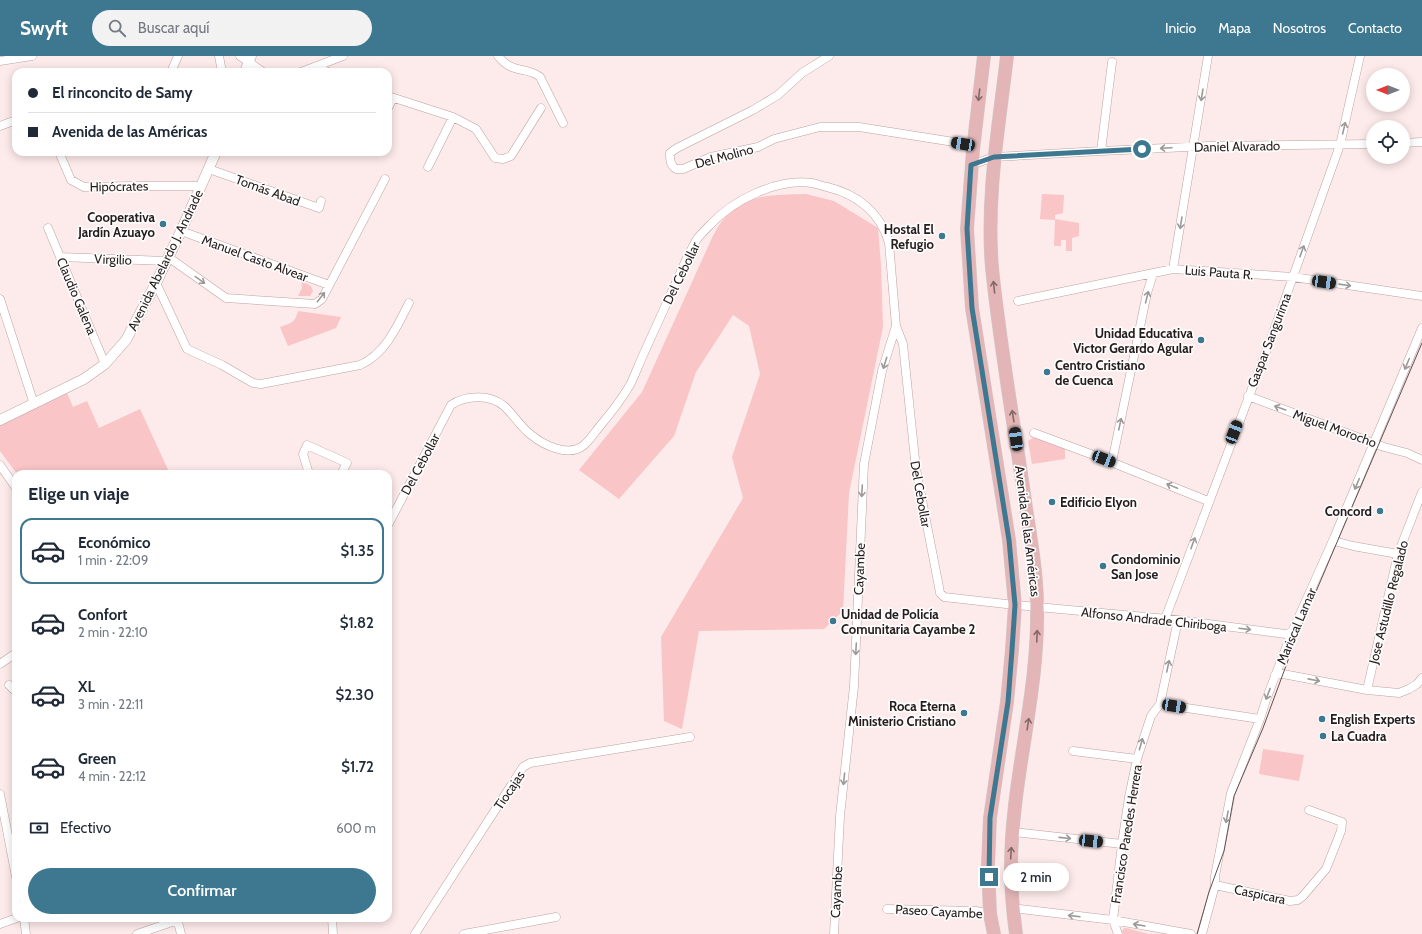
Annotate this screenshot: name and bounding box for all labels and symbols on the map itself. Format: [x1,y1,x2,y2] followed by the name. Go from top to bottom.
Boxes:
[1366,68,1410,112] north arrow
[975,88,983,101] one-way arrow
[1198,88,1206,101] one-way arrow
[1341,122,1349,135] one-way arrow
[950,136,976,152] car
[1194,137,1280,155] street label: Daniel Alvarado
[1133,140,1151,158] route start
[693,141,755,171] street label: Del Molino
[1160,144,1173,151] one-way arrow
[233,171,303,209] street label: Tomás Abad
[90,177,149,195] street label: Hipócrates
[124,187,206,333] street label: Avenida Abelardo J. Andrade
[77,209,156,240] place label: Cooperativa Jardín Azuayo
[1176,216,1184,229] one-way arrow
[158,219,168,229] marker: Cooperativa Jardín Azuayo
[884,221,935,252] place label: Hostal El Refugio
[200,231,311,285] street label: Manuel Casto Alvear
[937,231,947,241] marker: Hostal El Refugio
[659,238,703,307] street label: Del Cebollar
[1299,245,1307,257] one-way arrow
[94,250,132,268] street label: Virgilio
[54,255,101,338] street label: Claudio Galena
[1184,262,1254,282] street label: Luis Pauta R.
[1311,274,1337,290] car
[194,276,205,284] one-way arrow
[991,281,998,294] one-way arrow
[1338,281,1351,289] one-way arrow
[1144,290,1151,303] one-way arrow
[1244,290,1295,389] street label: Gaspar Sangurima
[317,292,326,303] one-way arrow
[1073,325,1194,356] place label: Unidad Educativa Victor Gerardo Agular
[1196,335,1206,345] marker: Unidad Educativa Victor Gerardo Agular
[881,357,888,370] one-way arrow
[1055,357,1146,388] place label: Centro Cristiano de Cuenca
[1403,358,1410,370] one-way arrow
[1042,367,1052,377] marker: Centro Cristiano de Cuenca
[1275,403,1287,411] one-way arrow
[1291,405,1379,451] street label: Miguel Morocho
[1009,410,1017,423] one-way arrow
[1116,417,1124,430] one-way arrow
[1224,419,1244,445] car
[1008,426,1024,452] car
[397,430,443,497] street label: Del Cebollar
[1091,449,1117,469] car
[907,459,935,529] street label: Del Cebollar
[1012,465,1044,598] street label: Avenida de las Américas
[1352,478,1360,490] one-way arrow
[1167,482,1179,490] one-way arrow
[859,484,866,497] one-way arrow
[1060,494,1137,510] place label: Edificio Elyon
[1047,497,1057,507] marker: Edificio Elyon
[1325,503,1372,519] place label: Concord
[1375,506,1385,516] marker: Concord
[1190,537,1197,550] one-way arrow
[1365,539,1411,666] street label: Jose Astudillo Regalado
[850,542,868,595] street label: Cayambe
[1111,551,1181,582] place label: Condominio San Jose
[1098,561,1108,571] marker: Condominio San Jose
[1273,584,1320,667] street label: Mariscal Lamar
[1080,603,1228,635] street label: Alfonso Andrade Chiriboga
[841,606,976,637] place label: Unidad de Policía Comunitaria Cayambe 2
[828,616,838,626] marker: Unidad de Policía Comunitaria Cayambe 2
[1238,625,1251,633] one-way arrow
[1033,630,1041,643] one-way arrow
[852,642,860,655] one-way arrow
[1165,660,1173,673] one-way arrow
[1307,676,1320,684] one-way arrow
[1264,688,1272,700] one-way arrow
[848,698,957,729] place label: Roca Eterna Ministerio Cristiano
[1161,698,1187,714] car
[959,708,969,718] marker: Roca Eterna Ministerio Cristiano
[1330,711,1416,727] place label: English Experts
[1317,714,1327,724] marker: English Experts
[1024,718,1032,731] one-way arrow
[1331,728,1387,744] place label: La Cuadra
[1318,731,1328,741] marker: La Cuadra
[1138,738,1145,751] one-way arrow
[1107,763,1145,905] street label: Francisco Paredes Herrera
[490,767,529,813] street label: Tiocajas
[841,772,848,785] one-way arrow
[1222,810,1230,823] one-way arrow
[1058,834,1071,842] one-way arrow
[1078,834,1104,848] car
[1008,847,1015,860] one-way arrow
[1003,863,1069,891] callout: 2 min
[827,865,845,918] street label: Cayambe
[980,868,998,886] route end
[1233,881,1288,907] street label: Caspicara
[895,901,983,921] street label: Paseo Cayambe
[1068,912,1081,920] one-way arrow
[1133,921,1146,929] one-way arrow

